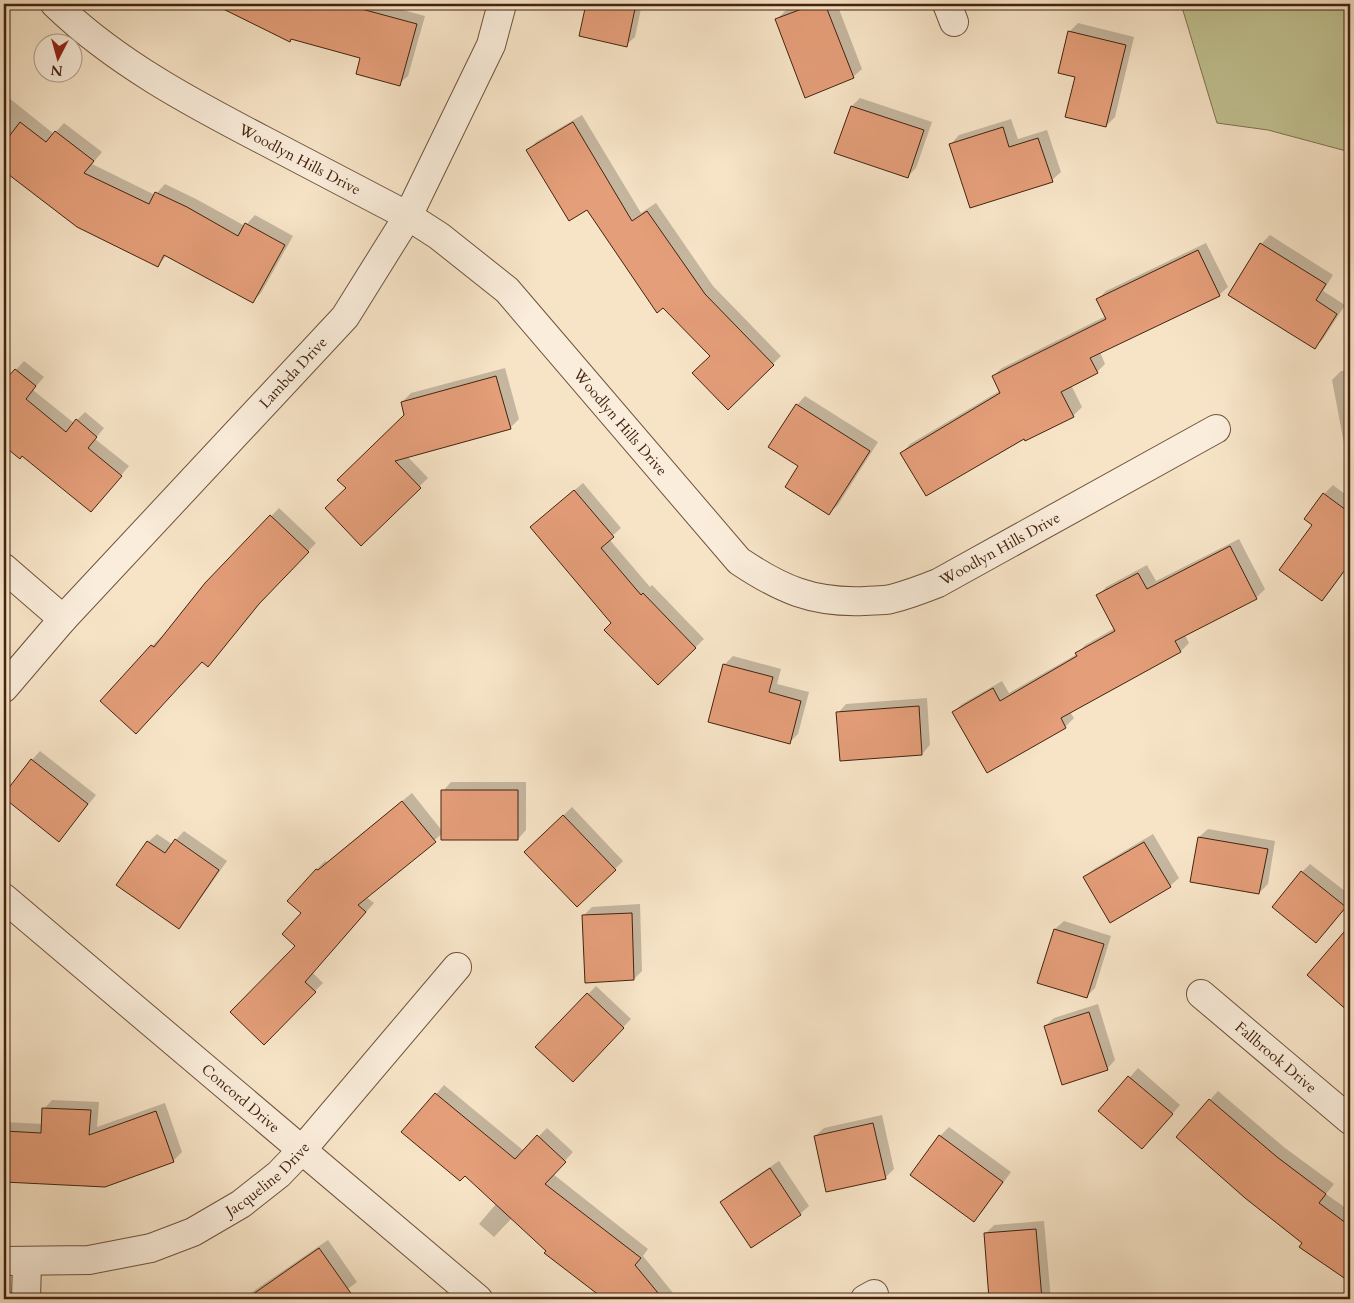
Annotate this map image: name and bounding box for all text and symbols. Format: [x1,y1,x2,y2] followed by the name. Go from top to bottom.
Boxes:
[32,32,82,82] north arrow
[50,60,64,81] text: N
[235,119,364,200] street label: Woodlyn Hills Drive
[255,332,332,413] street label: Lambda Drive
[568,364,672,480] street label: Woodlyn Hills Drive
[935,507,1064,591] street label: Woodlyn Hills Drive
[1231,1017,1321,1098] street label: Fallbrook Drive
[197,1059,284,1137] street label: Concord Drive
[220,1138,314,1222] street label: Jacqueline Drive

